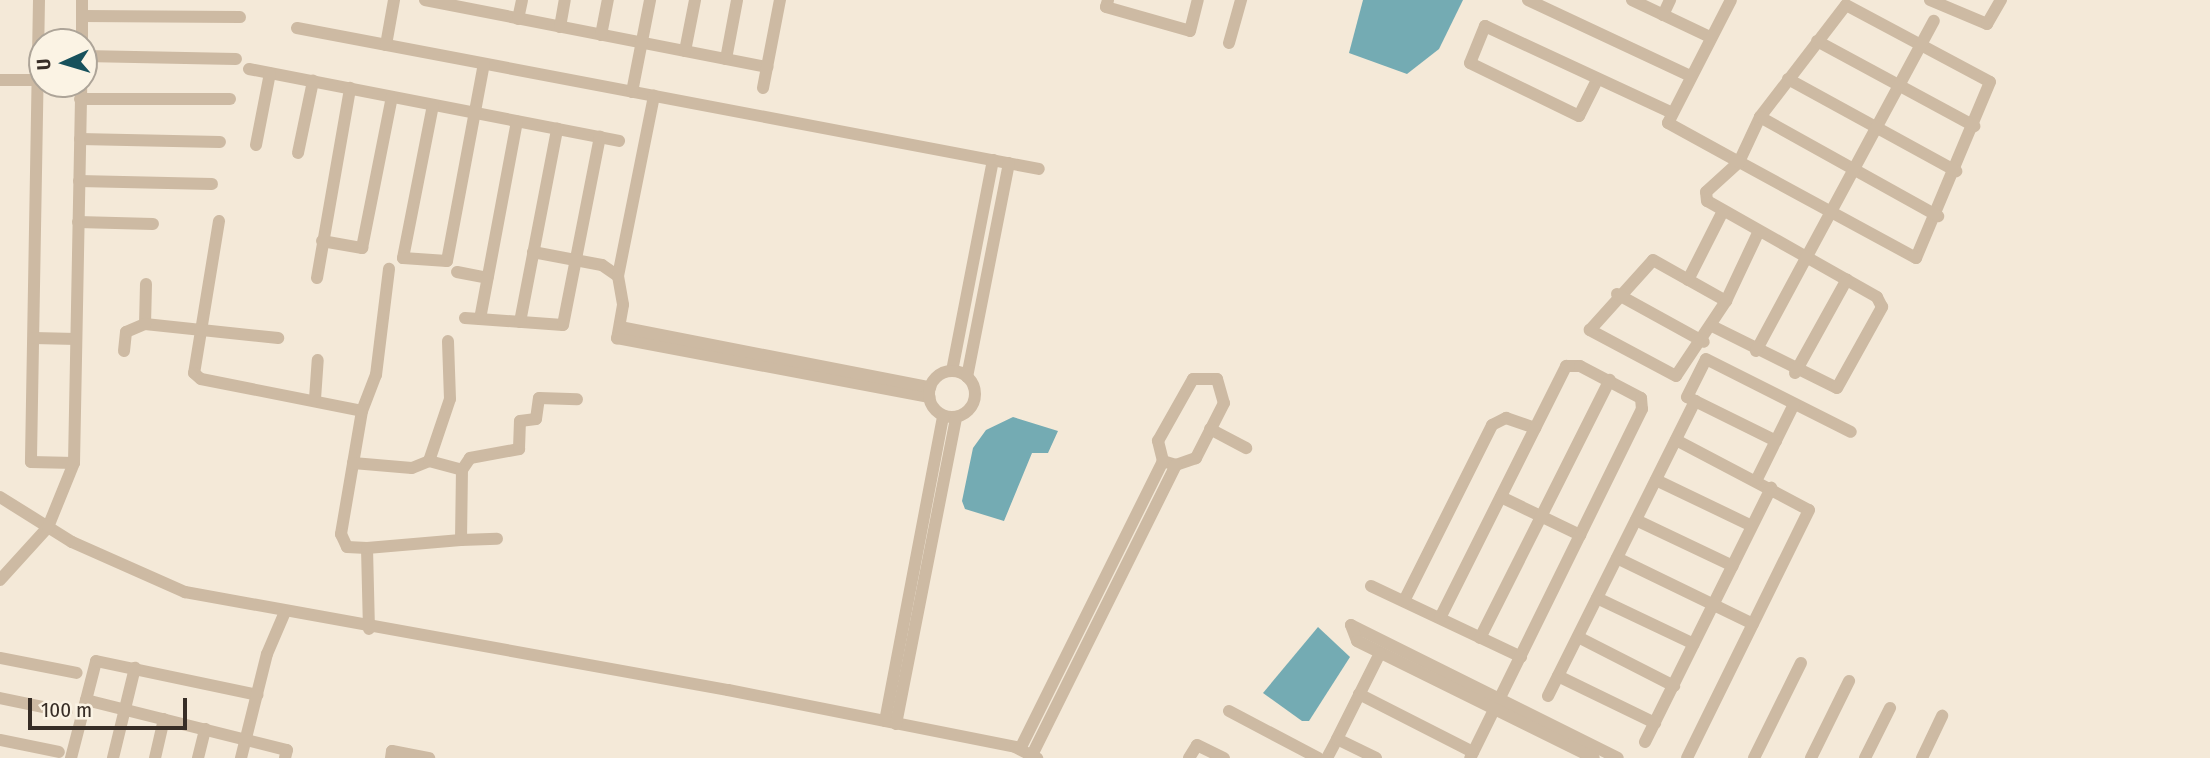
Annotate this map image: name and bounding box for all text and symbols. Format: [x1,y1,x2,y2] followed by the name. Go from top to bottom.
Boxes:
[28,28,98,98] north arrow
[32,58,55,71] text: U
[32,684,191,728] scale bar
[41,697,92,723] text: 100 m

